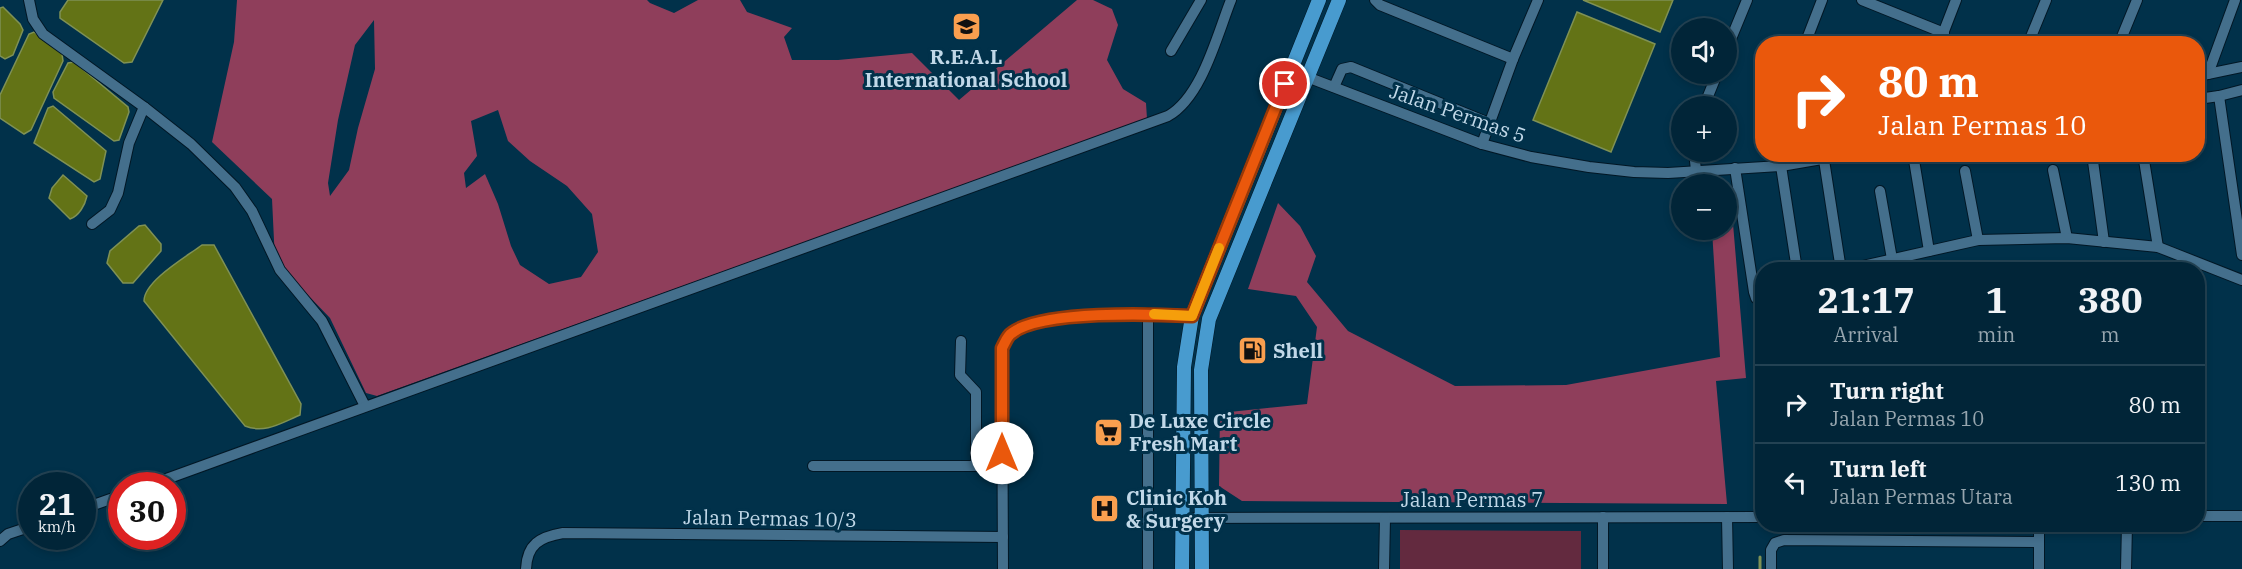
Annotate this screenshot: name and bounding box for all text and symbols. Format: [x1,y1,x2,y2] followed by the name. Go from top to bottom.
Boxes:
[950,10,982,42] school or university icon: R.E.A.L International School
[1671,18,1737,240] map controls
[1671,18,1737,84] button: sound
[865,43,1067,93] place label: R.E.A.L International School
[1878,54,1979,109] text: 80 m
[1259,58,1310,109] pin
[1779,60,1857,138] icon: right
[1268,67,1301,100] icon: arrive
[1386,77,1530,149] street label: Jalan Permas 5
[1671,96,1737,162] button: +
[1878,107,2086,142] text: Jalan Permas 10
[1671,174,1737,240] button: −
[1817,276,1915,323] text: 21:17
[1985,276,2007,323] text: 1
[2078,276,2143,323] text: 380
[1834,321,1899,348] text: Arrival
[1977,321,2015,348] text: min
[2101,321,2120,348] text: m
[1236,334,1268,366] fuel station icon: Shell
[1273,337,1323,364] place label: Shell
[1830,376,1944,405] text: Turn right
[1779,388,1812,421] icon: right
[2129,390,2181,419] text: 80 m
[1830,405,1984,432] text: Jalan Permas 10
[1129,407,1271,457] place label: De Luxe Circle Fresh Mart
[1092,416,1124,448] supermarket icon: De Luxe Circle Fresh Mart
[970,421,1034,485] position arrow
[1830,454,1926,483] text: Turn left
[1779,466,1812,499] icon: left
[2115,468,2181,497] text: 130 m
[108,472,186,550] speed limit sign: 30
[1830,483,2013,510] text: Jalan Permas Utara
[39,484,75,523] text: 21
[1126,484,1227,534] place label: Clinic Koh & Surgery
[1401,486,1543,513] street label: Jalan Permas 7
[1089,493,1121,525] hospital icon: Clinic Koh & Surgery
[683,503,857,533] street label: Jalan Permas 10/3
[38,517,76,536] text: km/h

